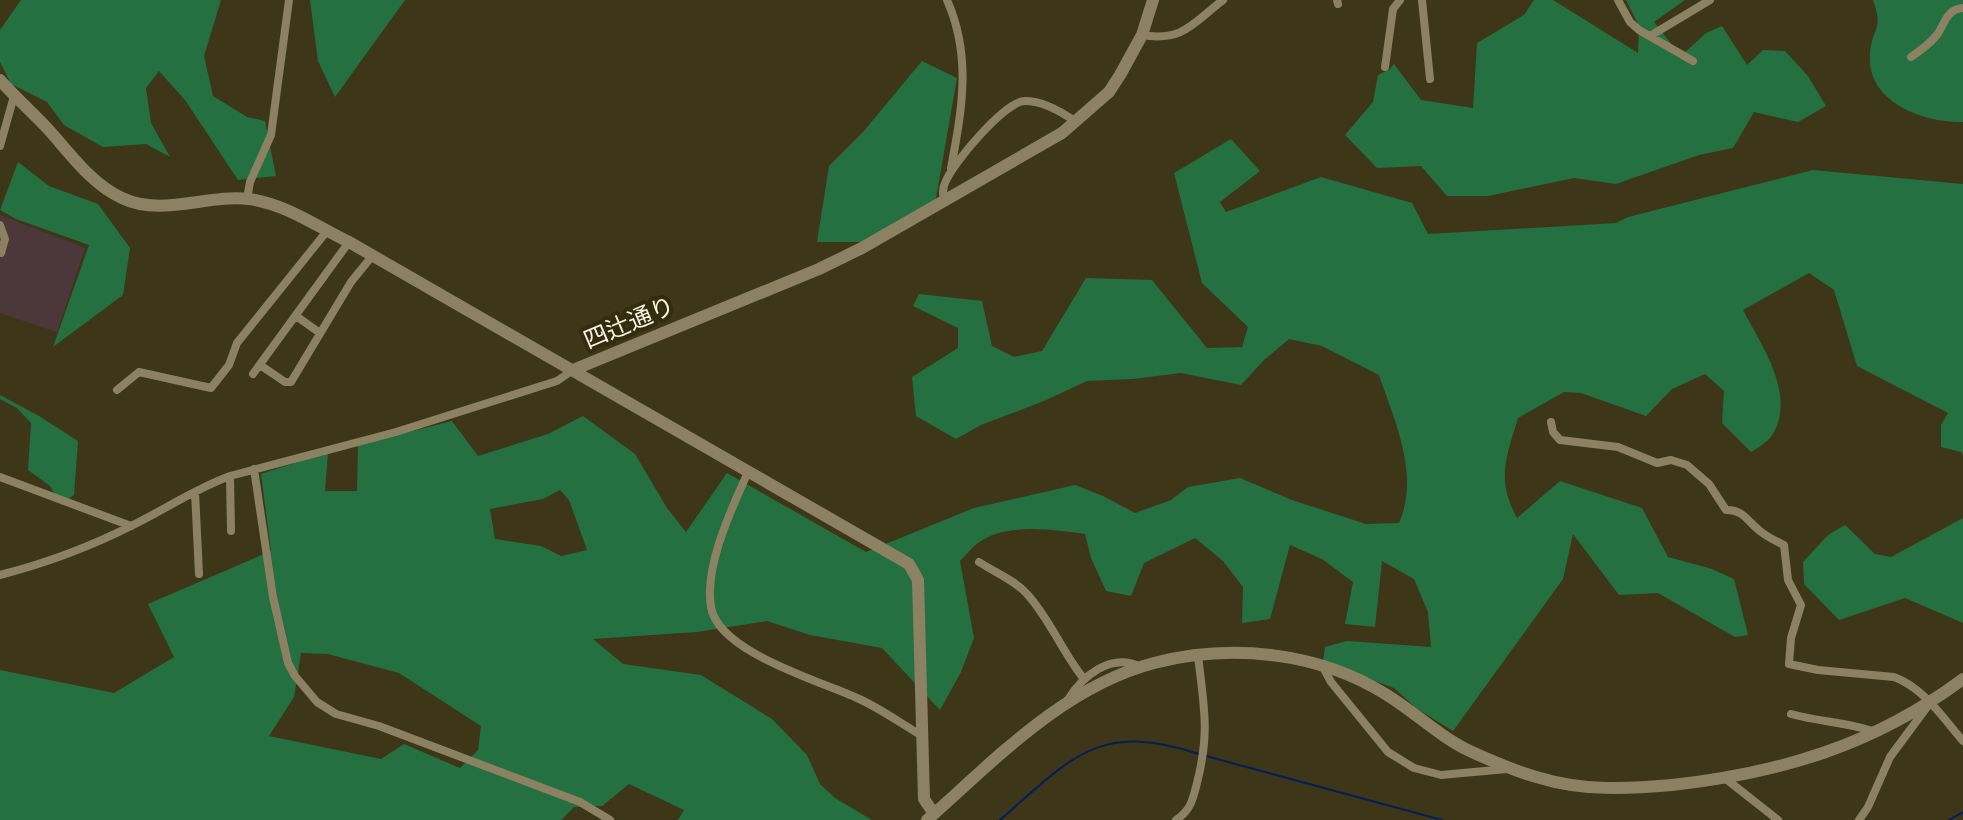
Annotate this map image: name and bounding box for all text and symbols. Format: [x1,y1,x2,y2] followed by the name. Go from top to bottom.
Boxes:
[580,292,678,354] street label: 四辻通り

